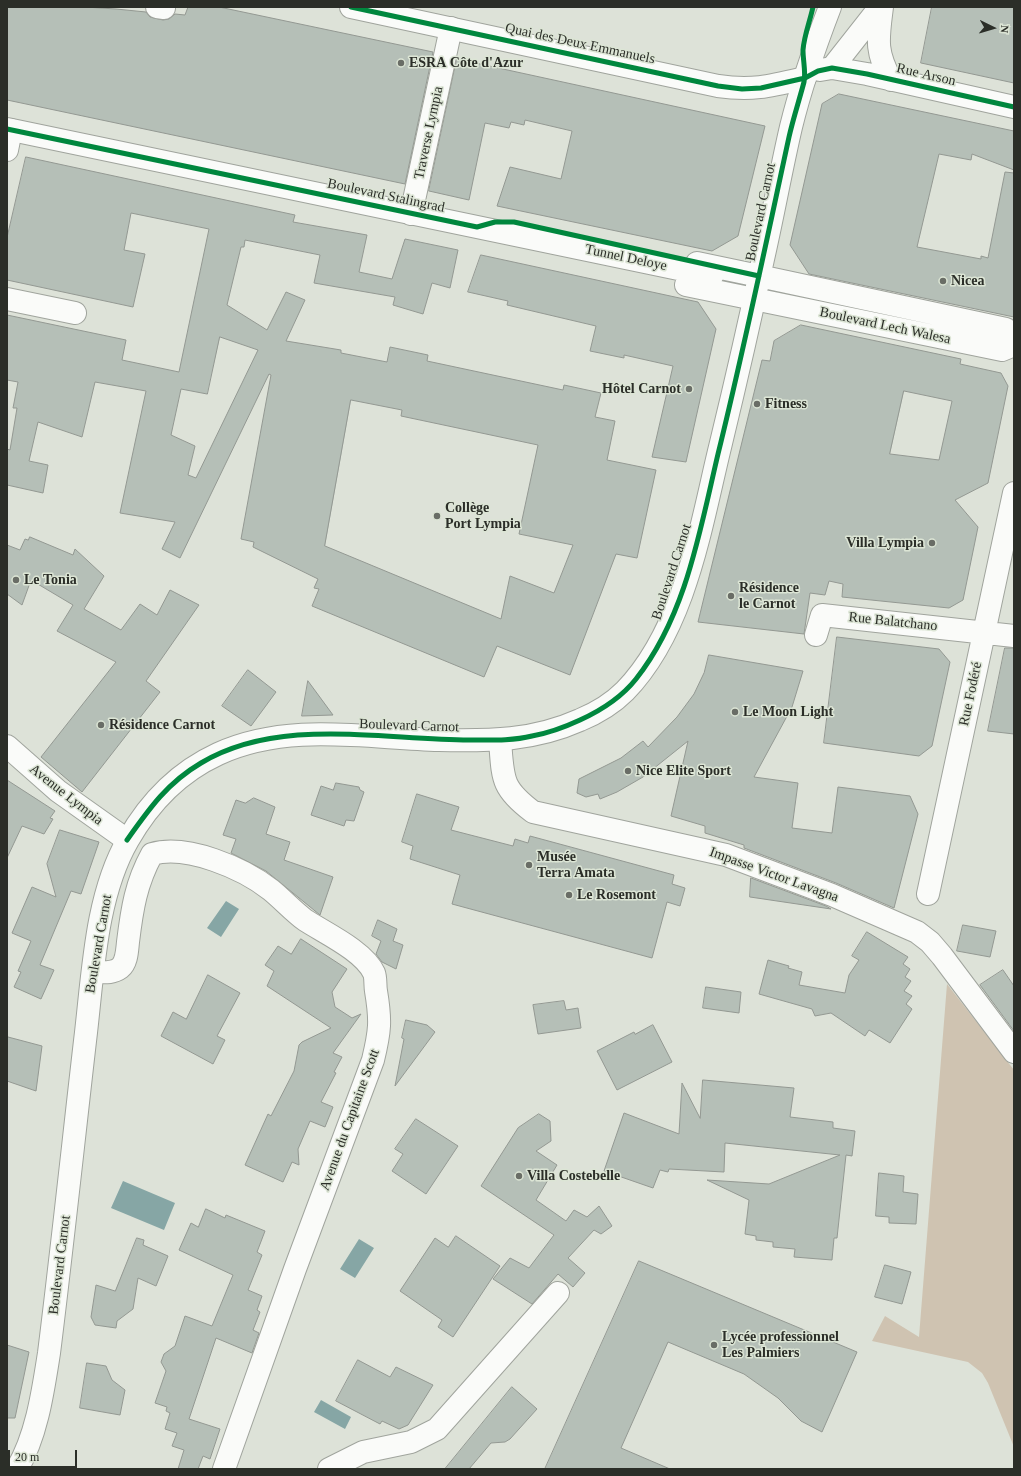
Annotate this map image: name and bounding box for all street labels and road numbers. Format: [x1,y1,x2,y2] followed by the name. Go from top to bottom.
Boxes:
[504,20,656,68] street label: Quai des Deux Emmanuels
[895,60,957,90] street label: Rue Arson
[411,85,447,181] street label: Traverse Lympia
[742,161,780,263] street label: Boulevard Carnot
[326,175,446,217] street label: Boulevard Stalingrad
[584,241,668,275] street label: Tunnel Deloye
[818,304,952,348] street label: Boulevard Lech Walesa
[649,522,695,622] street label: Boulevard Carnot
[848,609,938,635] street label: Rue Balatchano
[956,660,986,728] street label: Rue Fodéré
[359,716,459,736] street label: Boulevard Carnot
[26,761,106,829] street label: Avenue Lympia
[707,844,841,906] street label: Impasse Victor Lavagna
[82,893,116,995] street label: Boulevard Carnot
[317,1047,383,1193] street label: Avenue du Capitaine Scott
[46,1214,74,1316] street label: Boulevard Carnot

